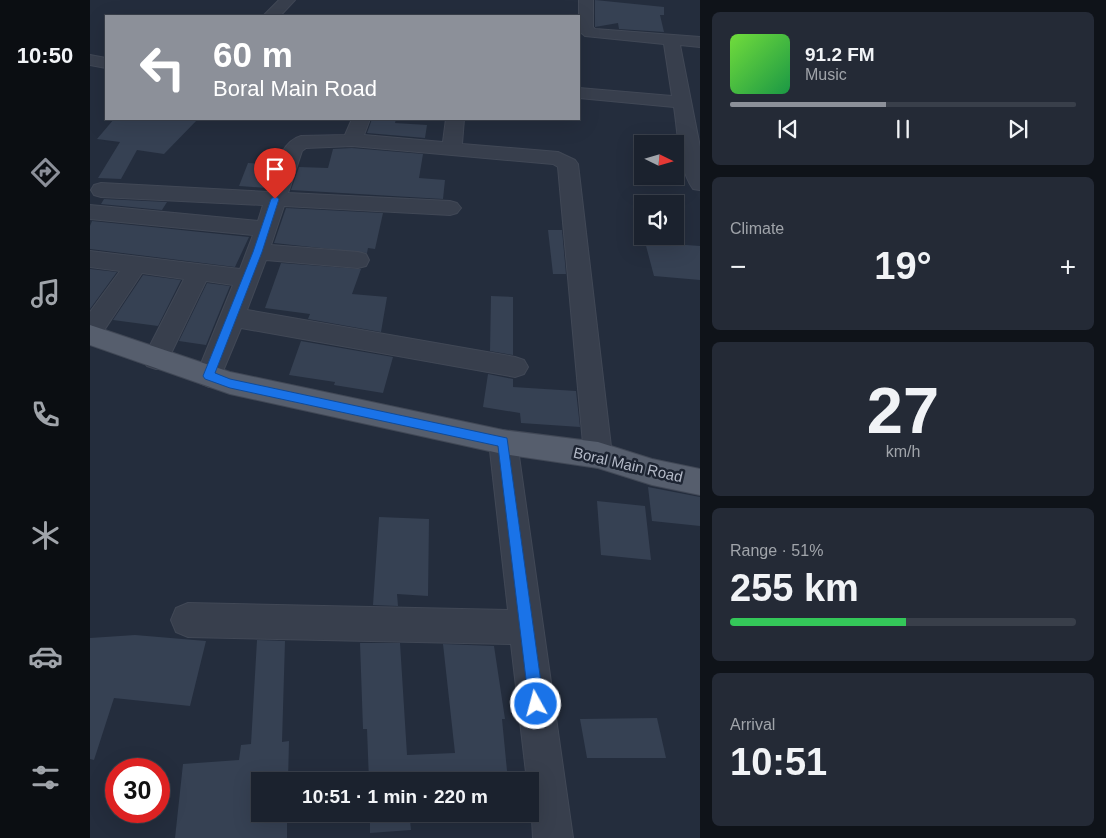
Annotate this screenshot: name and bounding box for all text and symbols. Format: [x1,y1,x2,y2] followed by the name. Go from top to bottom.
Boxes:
[130,35,195,100] icon: left
[213,35,293,74] text: 60 m
[17,43,73,68] text: 10:50
[805,44,875,65] text: 91.2 FM
[805,66,847,83] text: Music
[213,76,377,101] text: Boral Main Road
[774,115,802,143] icon: previous
[889,115,917,143] icon: pause
[1004,115,1032,143] icon: next
[634,135,684,185] north arrow
[634,135,684,245] map controls
[254,148,296,199] pin
[28,155,63,190] icon: directions
[261,155,289,183] icon: arrive
[634,195,684,245] button: sound
[730,220,784,237] text: Climate
[874,245,932,287] text: 19°
[730,251,746,282] text: −
[1060,251,1076,282] text: +
[28,276,63,311] icon: music
[867,374,939,447] text: 27
[28,397,63,432] icon: phone
[886,443,920,460] text: km/h
[572,444,684,485] street label: Boral Main Road
[28,518,63,553] icon: climate
[730,542,823,559] text: Range · 51%
[730,567,859,609] text: 255 km
[28,639,63,674] icon: car
[509,677,561,729] position arrow
[730,716,775,733] text: Arrival
[730,741,827,783] text: 10:51
[105,758,170,823] speed limit sign: 30
[28,760,63,795] icon: filters
[302,786,488,807] text: 10:51 · 1 min · 220 m

